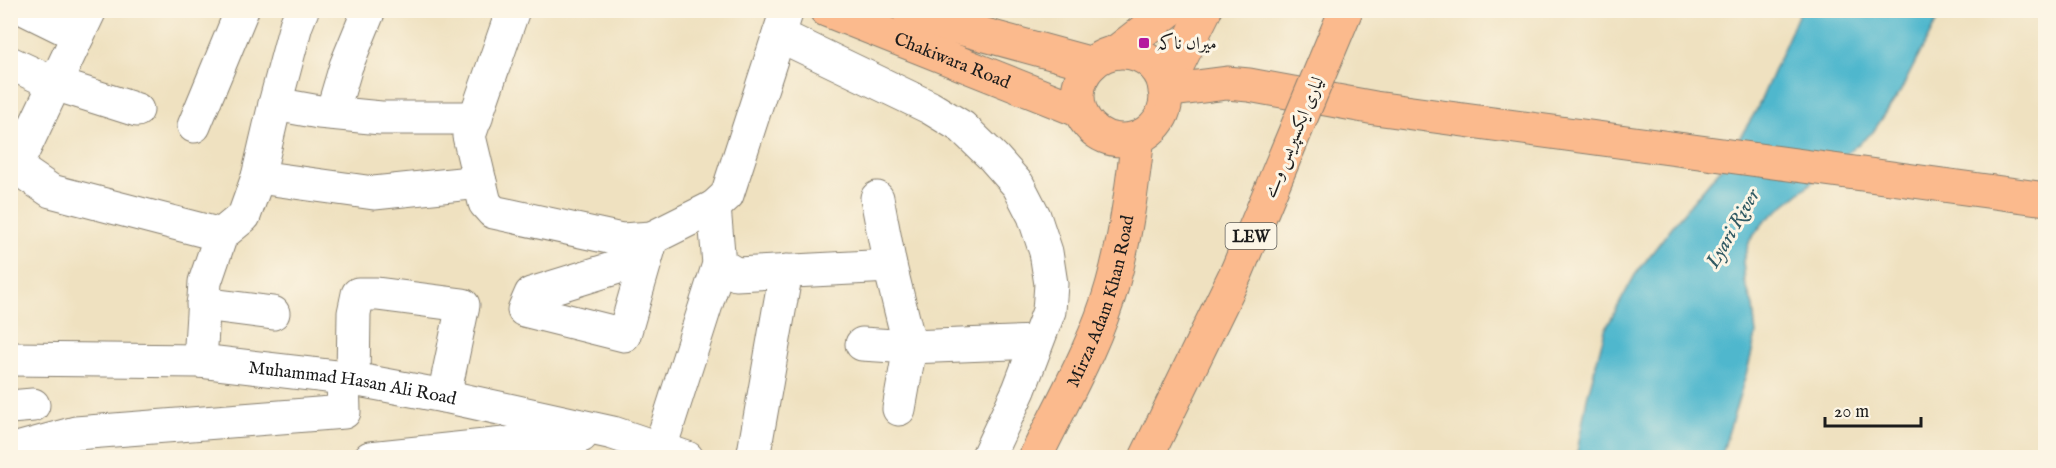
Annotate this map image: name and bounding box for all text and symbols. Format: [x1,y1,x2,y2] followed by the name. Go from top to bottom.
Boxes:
[890,28,1014,95] street label: Chakiwara Road
[1156,32,1217,56] place label: میراں ناکہ
[1137,36,1151,50] marker: میراں ناکہ
[1259,74,1330,202] street label: لیاری ایکسپریس وے
[1700,184,1766,274] water label: Lyari River
[1062,213,1140,392] street label: Mirza Adam Khan Road
[1226,223,1276,249] road number: LEW
[247,357,459,411] street label: Muhammad Hasan Ali Road
[1825,390,1921,428] scale bar
[1834,401,1869,424] text: 20 m

